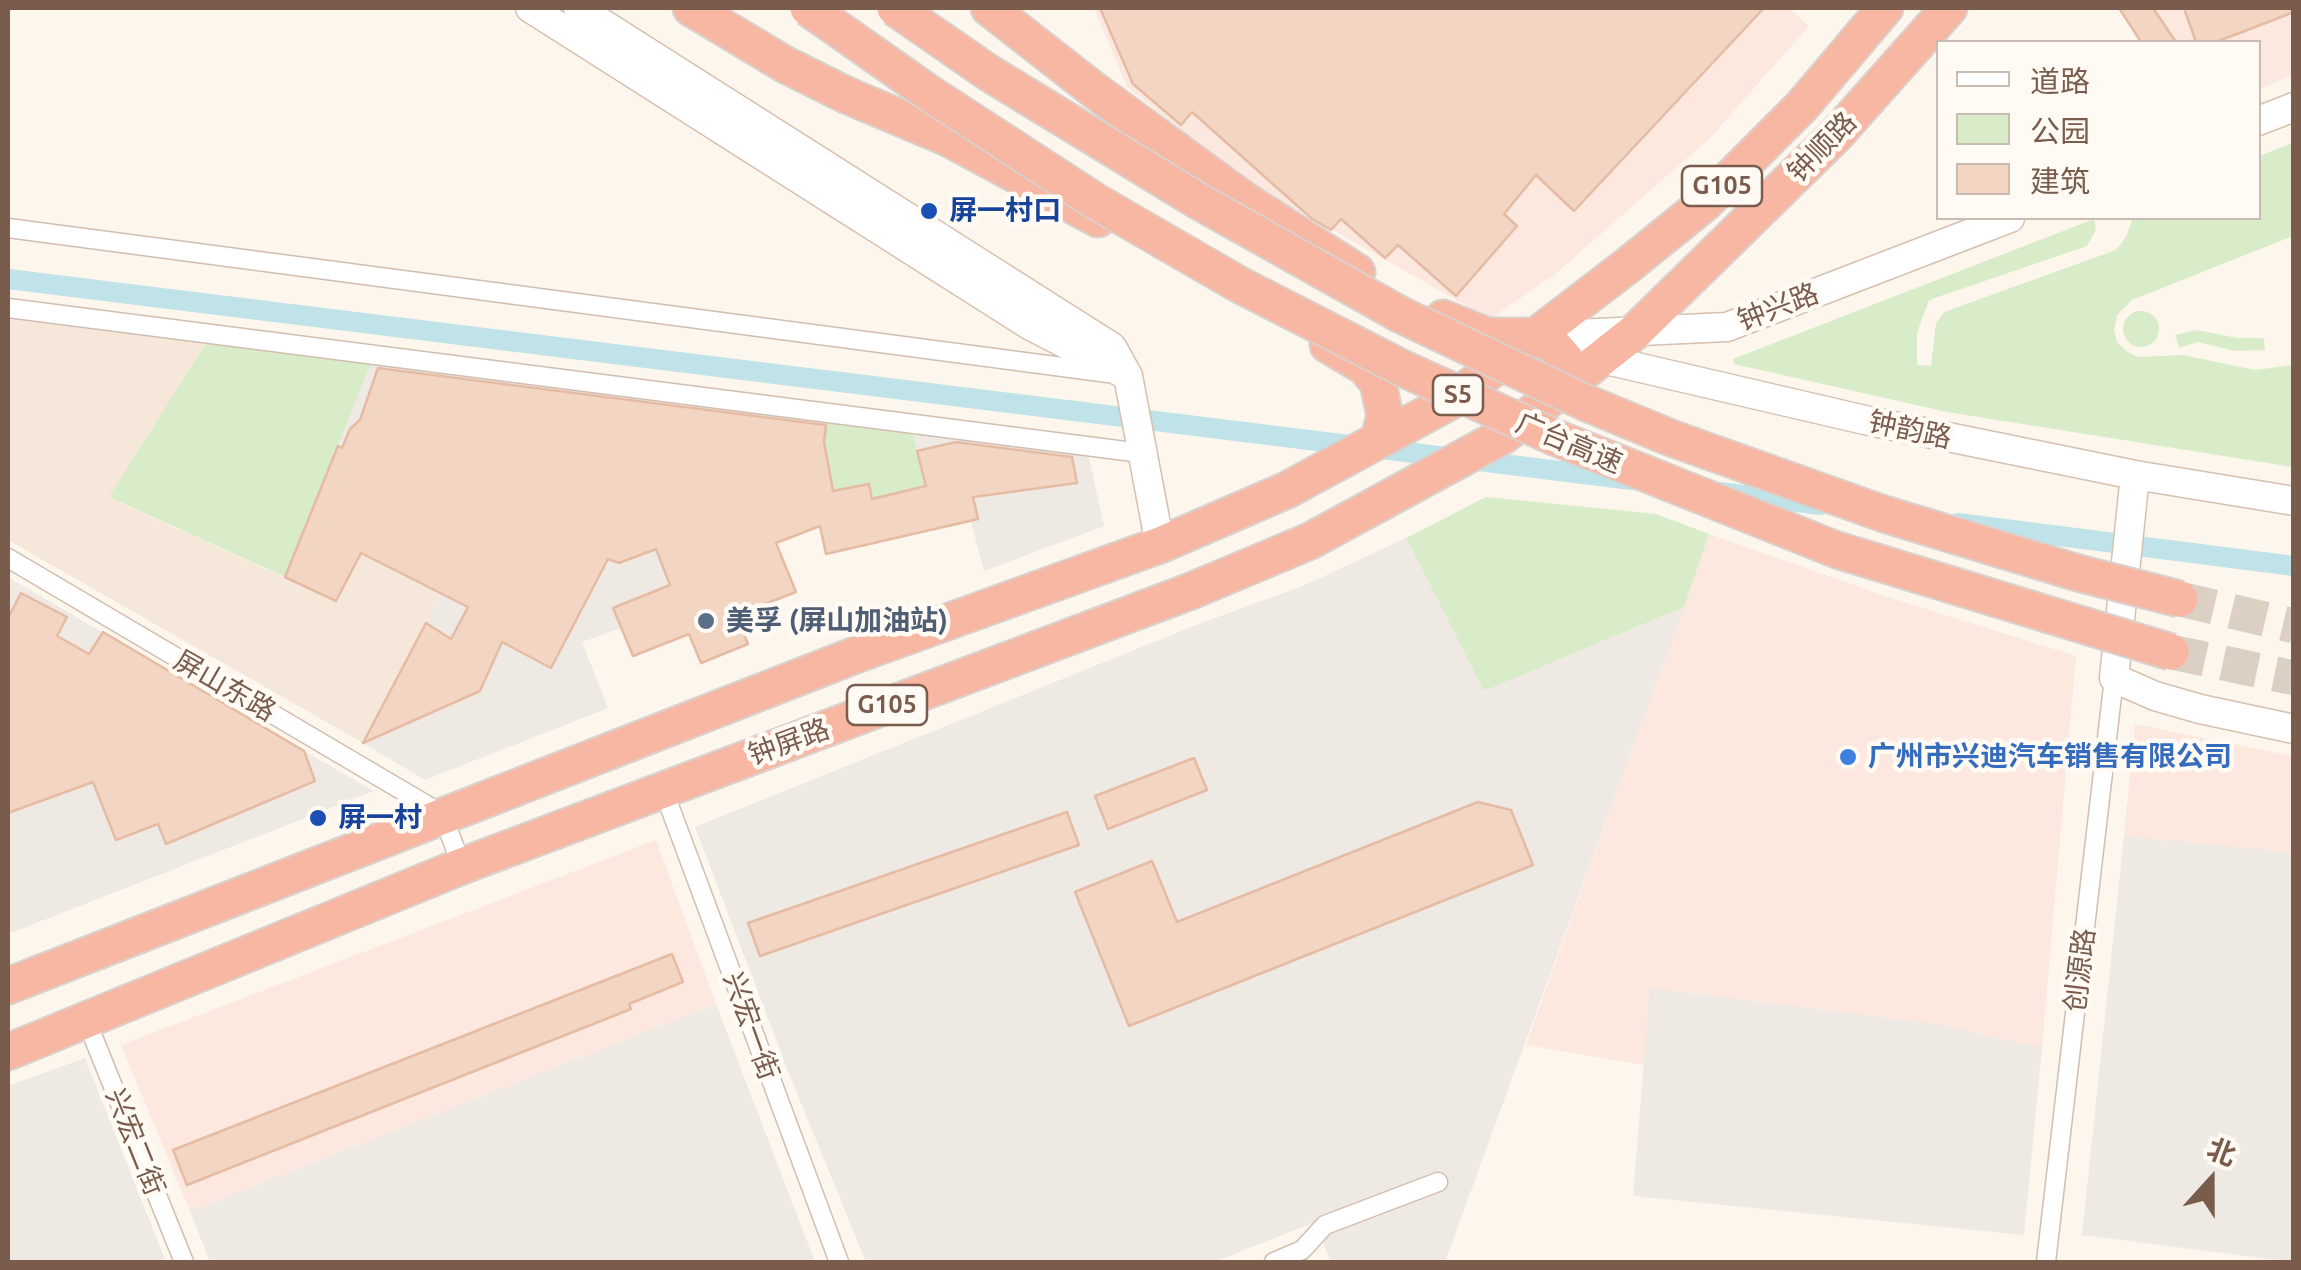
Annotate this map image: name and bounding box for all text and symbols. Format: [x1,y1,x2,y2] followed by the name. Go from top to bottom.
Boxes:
[1936,40,2261,220] legend
[2030,64,2090,98] text: 道路
[1781,105,1863,189] street label: 钟顺路
[2030,114,2090,148] text: 公园
[2030,164,2090,198] text: 建筑
[1682,166,1762,206] road number: G105
[949,194,1061,228] place label: 屏一村口
[918,200,940,222] marker: 屏一村口
[1733,276,1823,338] street label: 钟兴路
[1433,375,1483,415] road number: S5
[1865,405,1955,455] street label: 钟韵路
[1511,406,1627,480] street label: 广台高速
[726,604,948,638] place label: 美孚 (屏山加油站)
[695,610,717,632] marker: 美孚 (屏山加油站)
[168,643,282,729] street label: 屏山东路
[847,685,927,725] road number: G105
[744,712,834,772] street label: 钟屏路
[1868,740,2232,774] place label: 广州市兴迪汽车销售有限公司
[1837,746,1859,768] marker: 广州市兴迪汽车销售有限公司
[338,801,422,835] place label: 屏一村
[307,807,329,829] marker: 屏一村
[2058,926,2102,1014] street label: 创源路
[716,968,786,1084] street label: 兴宏一街
[98,1084,172,1200] street label: 兴宏二街
[2161,1130,2261,1230] north arrow
[2203,1132,2241,1171] text: 北

